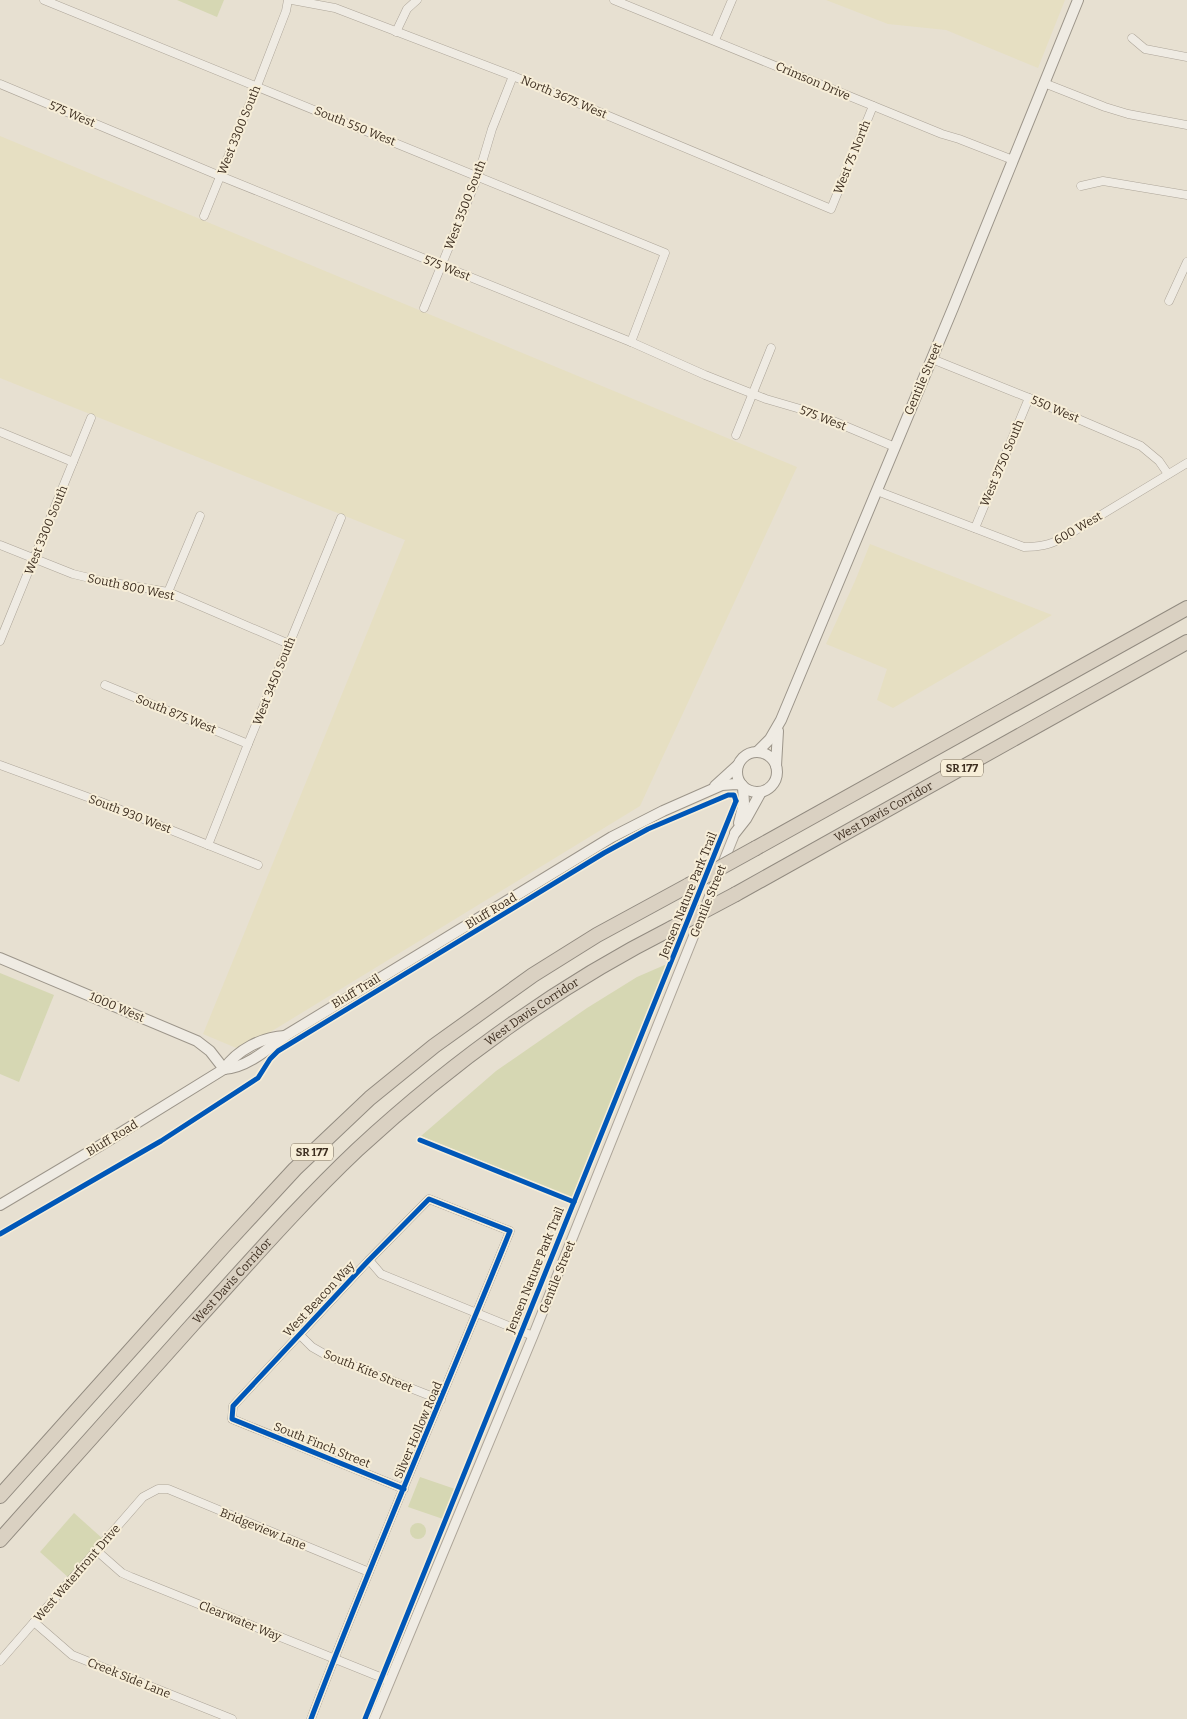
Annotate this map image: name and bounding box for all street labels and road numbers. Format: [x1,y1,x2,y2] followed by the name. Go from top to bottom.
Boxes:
[774,59,852,103] street label: Crimson Drive
[519,73,610,122] street label: North 3675 West
[215,83,263,177] street label: West 3300 South
[47,98,98,130] street label: 575 West
[312,103,398,149] street label: South 550 West
[831,118,873,196] street label: West 75 North
[442,158,489,252] street label: West 3500 South
[422,252,473,284] street label: 575 West
[901,340,945,417] street label: Gentile Street
[1029,393,1082,426] street label: 550 West
[798,403,849,434] street label: 575 West
[977,417,1027,508] street label: West 3750 South
[22,483,70,577] street label: West 3300 South
[1052,508,1105,547] street label: 600 West
[86,571,176,603] street label: South 800 West
[250,634,298,727] street label: West 3450 South
[134,692,219,737] street label: South 875 West
[941,760,983,776] road number: SR 177
[832,778,936,845] street label: West Davis Corridor
[87,792,174,836] street label: South 930 West
[656,829,720,961] street label: Jensen Nature Park Trail
[687,862,729,939] street label: Gentile Street
[463,890,519,932] street label: Bluff Road
[329,971,383,1011] street label: Bluff Trail
[482,975,582,1049] street label: West Davis Corridor
[87,989,147,1025] street label: 1000 West
[84,1117,140,1159] street label: Bluff Road
[291,1144,333,1160] road number: SR 177
[503,1204,567,1336] street label: Jensen Nature Park Trail
[190,1235,275,1326] street label: West Davis Corridor
[536,1238,578,1315] street label: Gentile Street
[281,1258,358,1340] street label: West Beacon Way
[322,1347,415,1395] street label: South Kite Street
[391,1379,445,1481] street label: Silver Hollow Road
[272,1419,373,1471] street label: South Finch Street
[218,1505,308,1553] street label: Bridgeview Lane
[31,1521,123,1625] street label: West Waterfront Drive
[197,1598,284,1644] street label: Clearwater Way
[85,1655,173,1701] street label: Creek Side Lane

